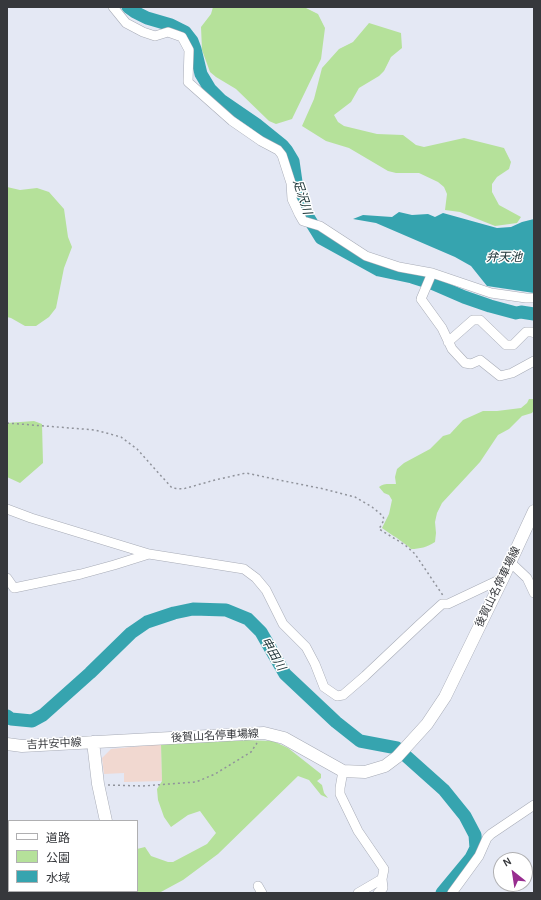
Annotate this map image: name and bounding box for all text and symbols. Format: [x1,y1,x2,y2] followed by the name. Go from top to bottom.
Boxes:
[290,178,314,216] water label: 足沢川
[486,251,522,265] water label: 弁天池
[473,545,523,629] street label: 後賀山名停車場線
[258,635,288,673] water label: 申田川
[171,727,259,745] street label: 後賀山名停車場線
[26,736,82,752] street label: 吉井安中線
[8,820,138,892] legend
[46,831,70,845] text: 道路
[46,851,70,865] text: 公園
[493,852,533,892] north arrow
[501,854,514,870] text: N
[46,871,70,885] text: 水域

